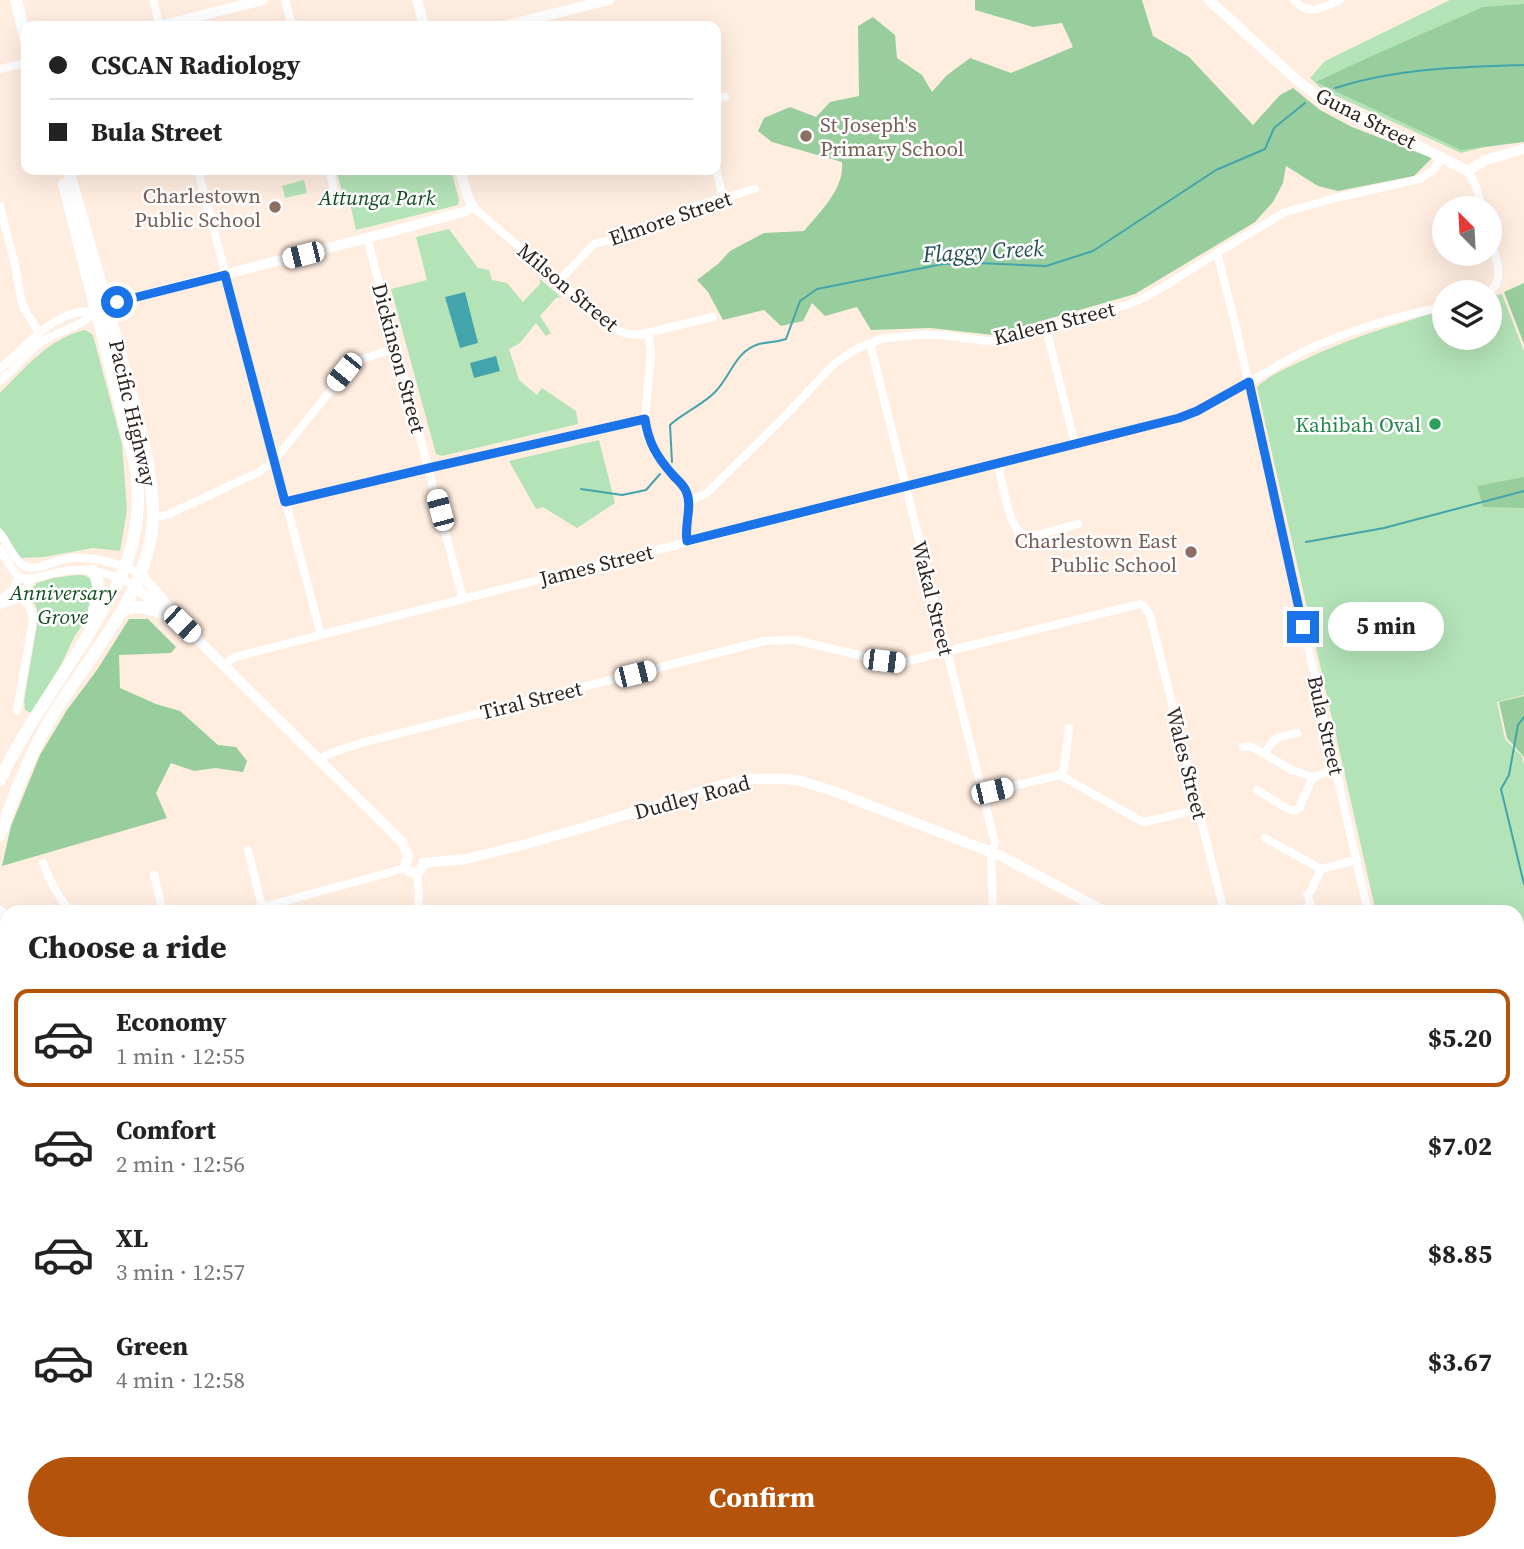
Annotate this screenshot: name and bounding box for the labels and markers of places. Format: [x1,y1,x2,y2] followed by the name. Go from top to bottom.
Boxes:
[820,110,964,163] place label: St Joseph's Primary School
[798,128,814,144] marker: St Joseph's Primary School
[134,181,261,234] place label: Charlestown Public School
[267,199,283,215] marker: Charlestown Public School
[1295,410,1421,439] place label: Kahibah Oval
[1427,416,1443,432] marker: Kahibah Oval
[1015,526,1177,579] place label: Charlestown East Public School
[1183,544,1199,560] marker: Charlestown East Public School

